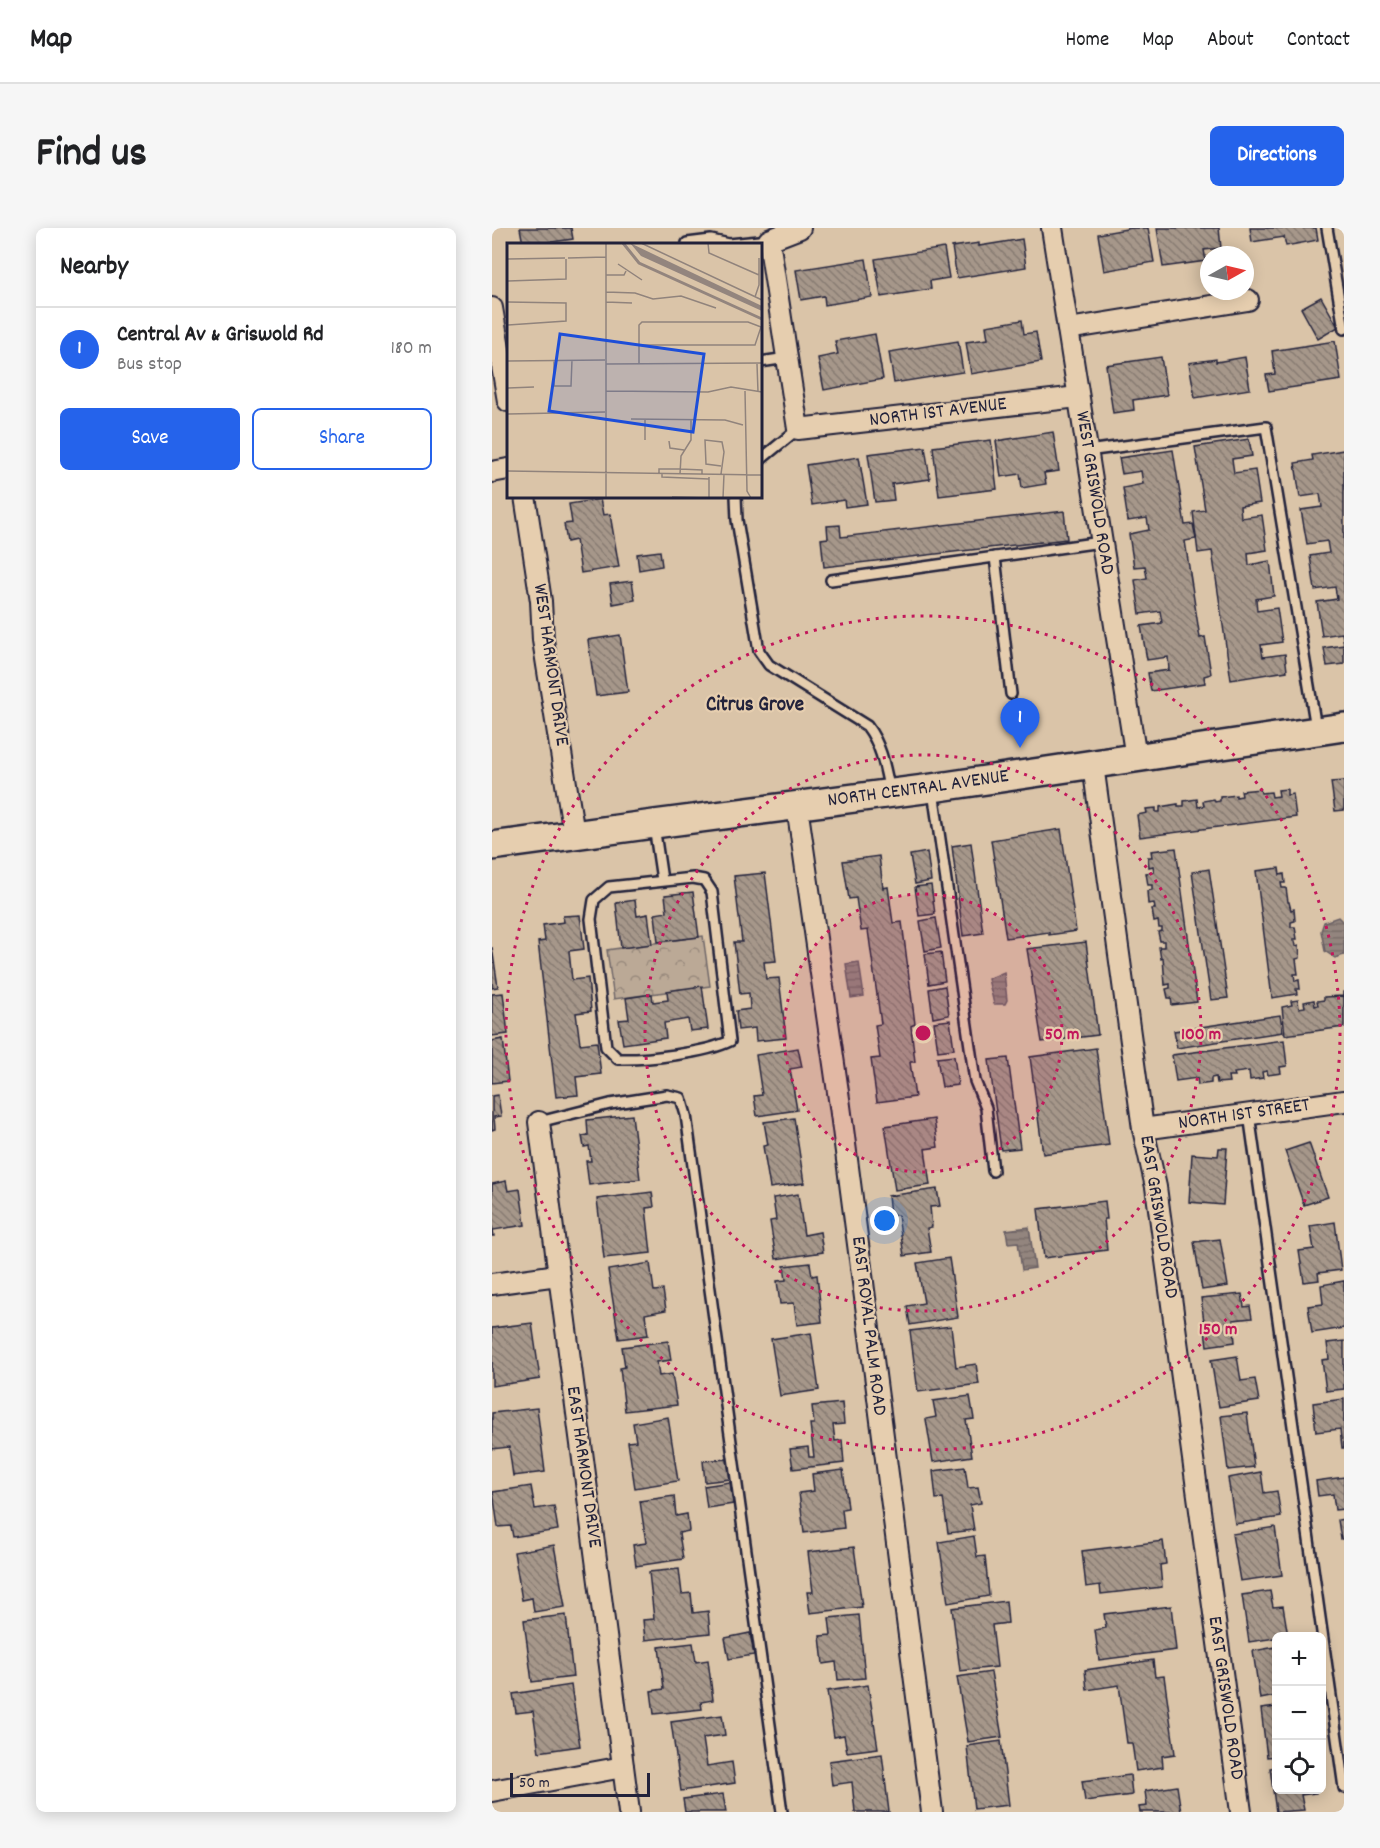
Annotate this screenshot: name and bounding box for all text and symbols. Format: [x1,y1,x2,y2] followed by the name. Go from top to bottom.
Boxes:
[30,21,72,61] text: Map
[1065,26,1109,56] text: Home
[1142,26,1174,56] text: Map
[1207,26,1254,56] text: About
[1287,26,1350,56] text: Contact
[36,126,147,186] text: Find us
[1210,126,1344,186] button: Directions
[507,243,762,498] inset map
[1200,246,1254,300] north arrow
[60,249,128,286] text: Nearby
[117,320,324,351] text: Central Av & Griswold Rd
[77,335,82,363] text: 1
[390,335,432,363] text: 180 m
[117,351,182,379] text: Bus stop
[868,391,1008,435] street label: NORTH 1ST AVENUE
[60,408,240,470] button: Save
[252,408,432,470] button: Share
[1067,409,1121,577] street label: WEST GRISWOLD ROAD
[525,582,575,748] street label: WEST HARMONT DRIVE
[706,691,804,721] district label: Citrus Grove
[1000,698,1040,748] pin: 1
[826,763,1011,815] street label: NORTH CENTRAL AVENUE
[913,1023,933,1043] centre of rings
[1045,1023,1079,1048] text: 50 m
[1181,1023,1221,1048] text: 100 m
[1176,1092,1312,1138] street label: NORTH 1ST STREET
[1131,1133,1185,1301] street label: EAST GRISWOLD ROAD
[870,1206,899,1235] your location
[843,1235,893,1417] street label: EAST ROYAL PALM ROAD
[1199,1318,1237,1343] text: 150 m
[558,1384,608,1550] street label: EAST HARMONT DRIVE
[1200,1614,1250,1782] street label: EAST GRISWOLD ROAD
[1272,1632,1326,1794] map controls
[1272,1632,1326,1686] button: +
[1272,1686,1326,1740] button: −
[1272,1740,1326,1794] button: locate
[510,1770,650,1798] scale bar
[519,1772,550,1795] text: 50 m

